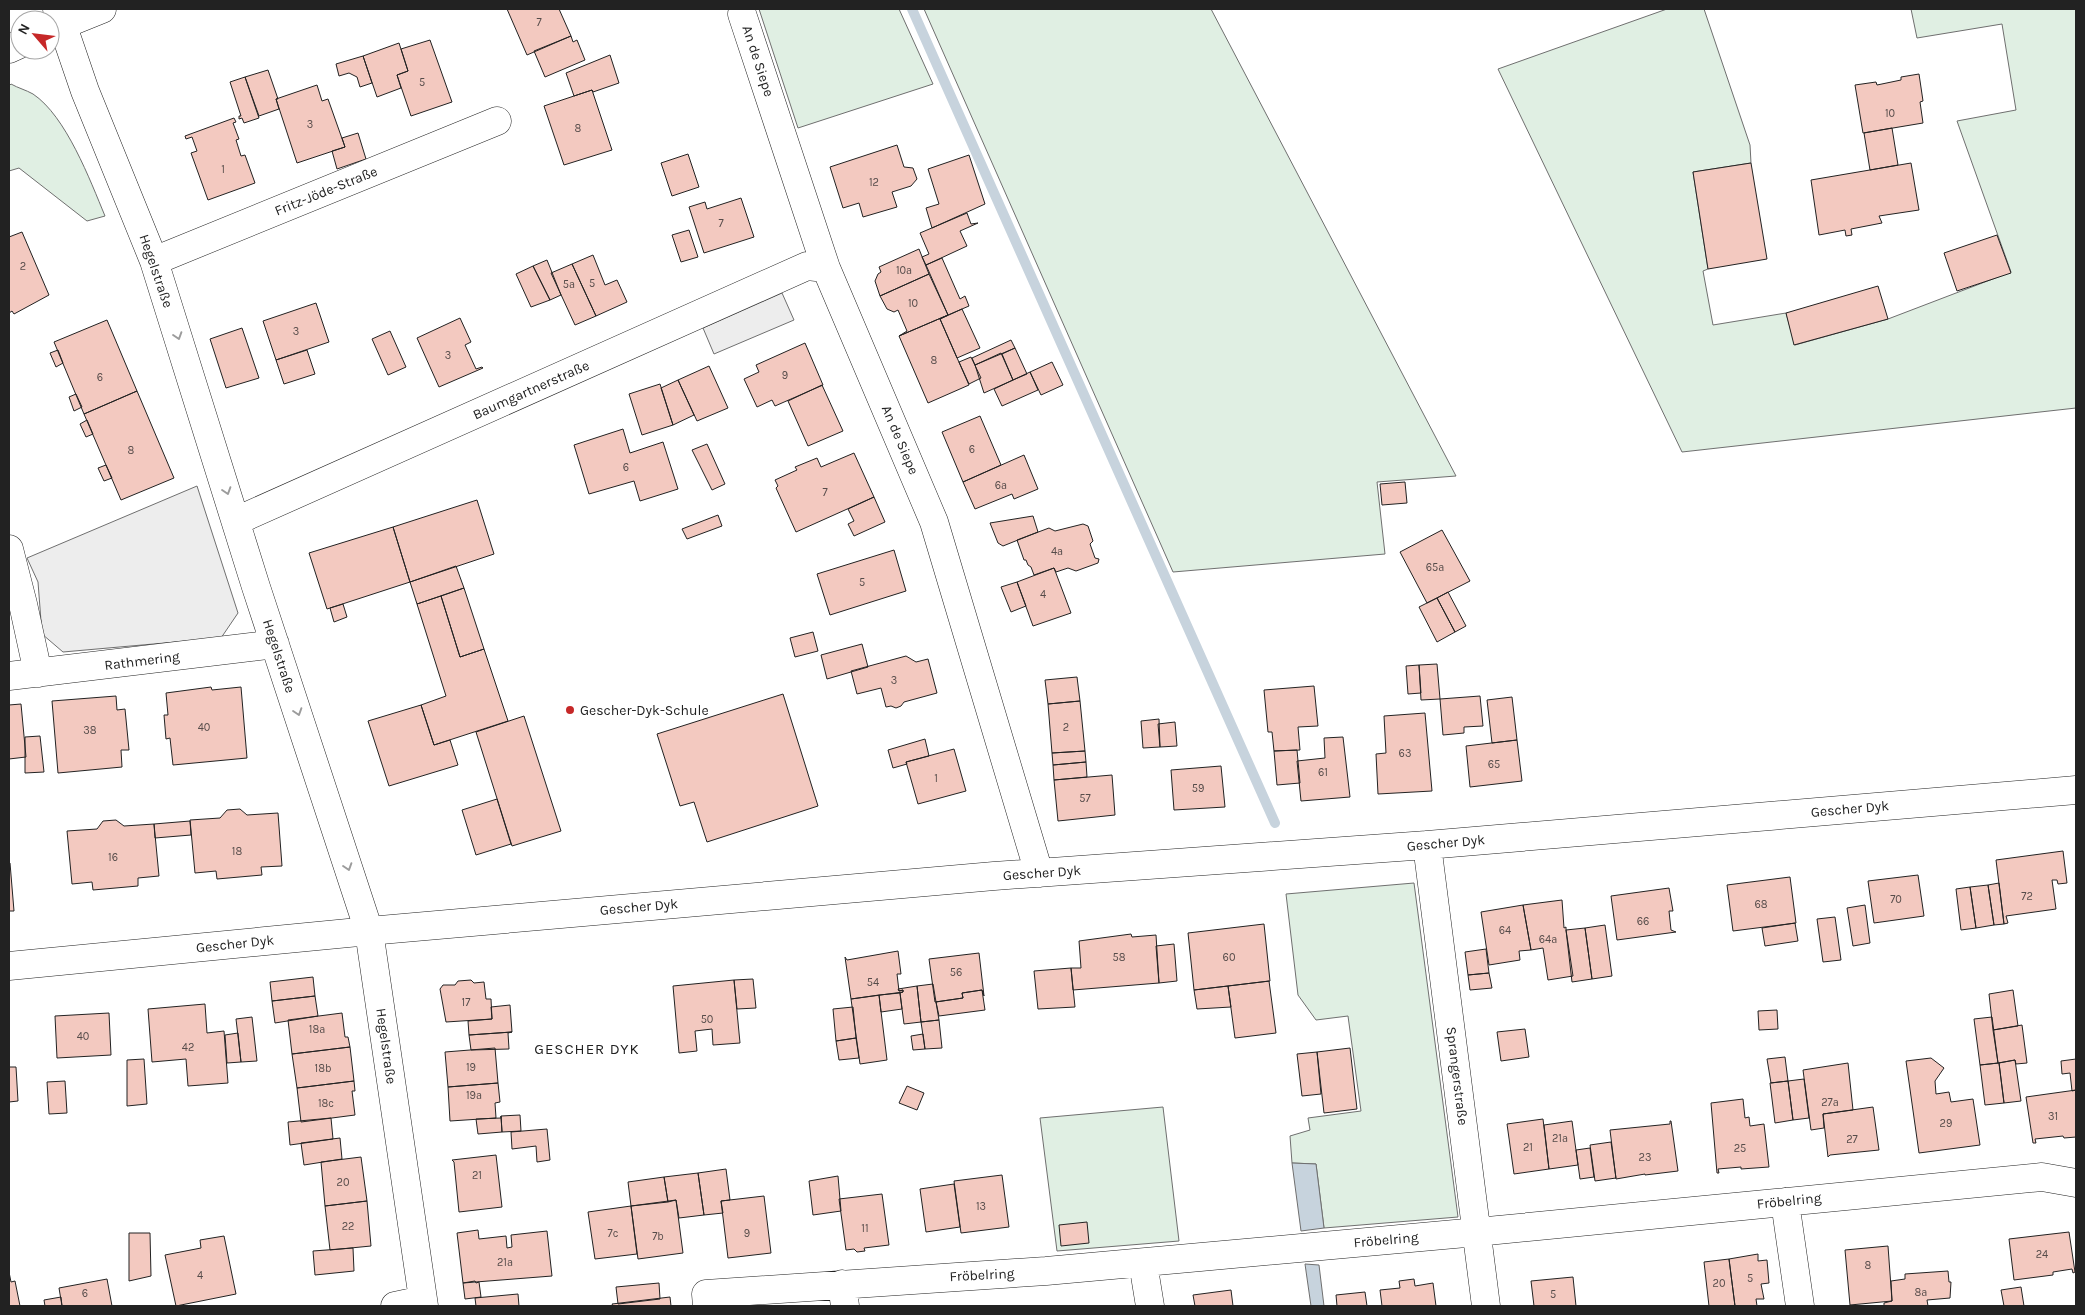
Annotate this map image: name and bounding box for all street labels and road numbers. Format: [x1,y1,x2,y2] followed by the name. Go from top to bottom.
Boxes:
[739,23,777,99] street label: An de Siepe
[272,163,380,219] street label: Fritz-Jöde-Straße
[135,232,177,310] street label: Hegelstraße
[470,357,592,423] street label: Baumgartnerstraße
[878,403,922,477] street label: An de Siepe
[259,617,299,695] street label: Hegelstraße
[103,648,181,674] street label: Rathmering
[1810,797,1890,821] street label: Gescher Dyk
[1406,831,1486,855] street label: Gescher Dyk
[1002,862,1082,884] street label: Gescher Dyk
[599,895,679,919] street label: Gescher Dyk
[195,931,275,957] street label: Gescher Dyk
[372,1007,400,1085] street label: Hegelstraße
[1443,1026,1471,1126] street label: Sprangerstraße
[1756,1189,1822,1213] street label: Fröbelring
[1353,1229,1419,1251] street label: Fröbelring
[949,1265,1015,1285] street label: Fröbelring

